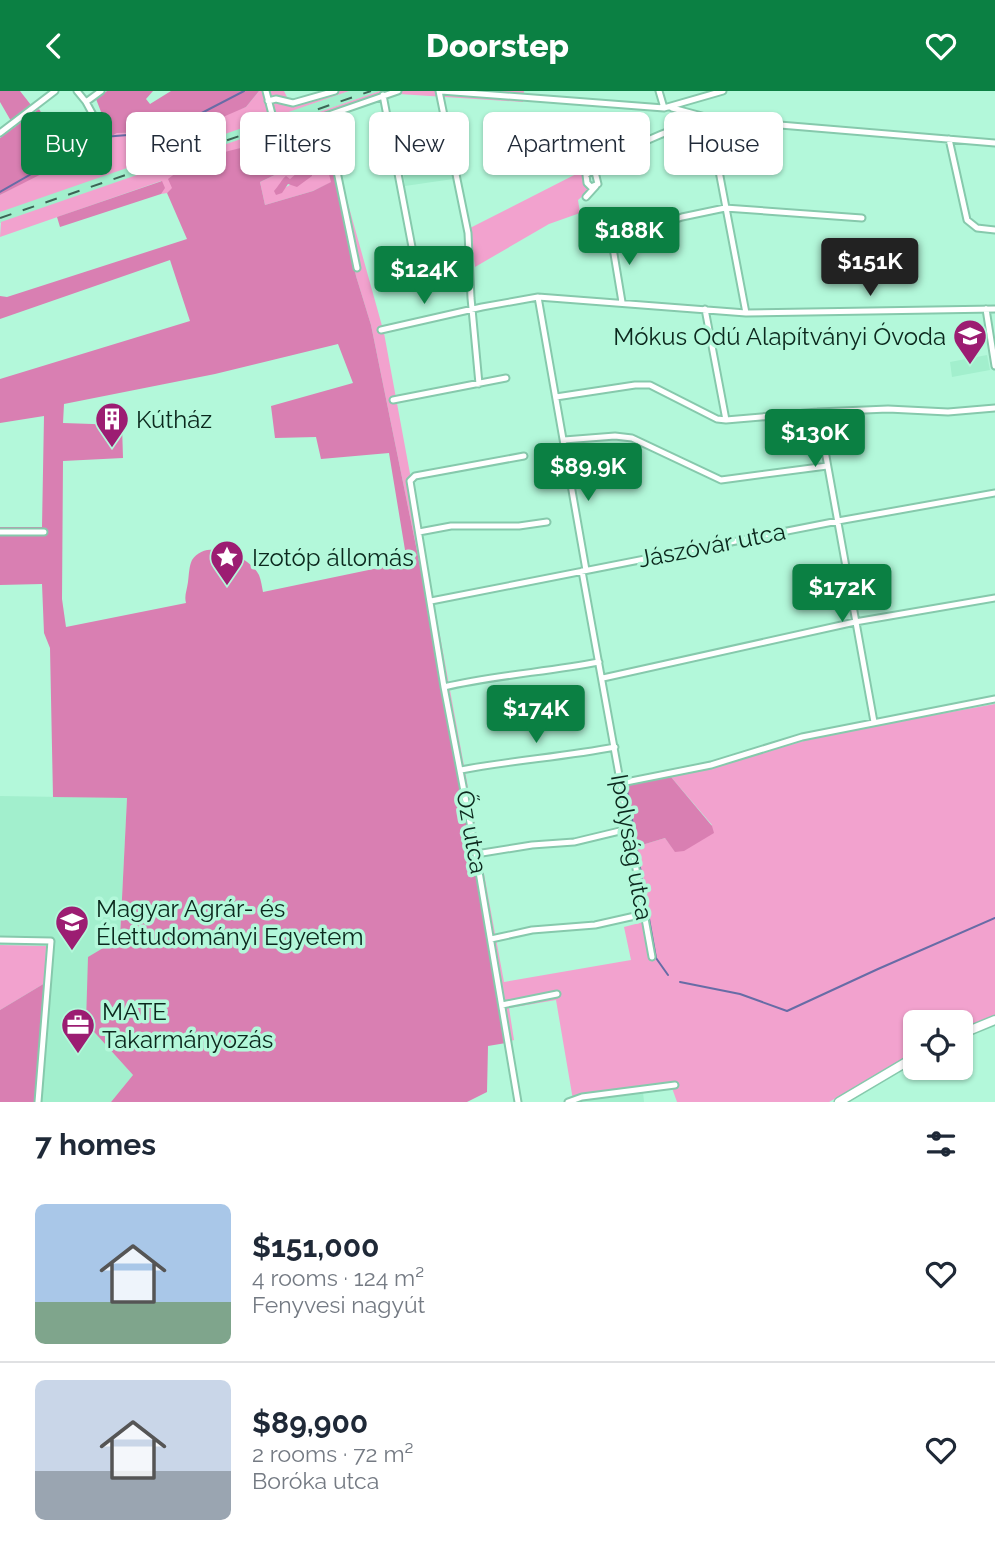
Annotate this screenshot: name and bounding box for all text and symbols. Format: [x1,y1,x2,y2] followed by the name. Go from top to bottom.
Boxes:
[35,27,73,65] icon: back
[426,27,569,64] text: Doorstep
[922,27,960,65] icon: heart
[21,112,112,175] chip: Buy
[126,112,226,175] chip: Rent
[240,112,355,175] chip: Filters
[369,112,469,175] chip: New
[483,112,650,175] chip: Apartment
[664,112,783,175] chip: House
[580,207,678,267] pin: $188K
[594,216,664,243] text: $188K
[821,239,919,298] pin: $151K
[375,247,473,306] pin: $124K
[837,247,903,274] text: $151K
[390,255,458,282] text: $124K
[951,317,989,366] school or university icon: Mókus Odú Alapítványi Óvoda
[613,322,946,351] place label: Mókus Odú Alapítványi Óvoda
[93,400,131,449] building icon: Kútház
[136,405,212,434] place label: Kútház
[766,409,864,469] pin: $130K
[781,418,849,445] text: $130K
[531,443,645,503] pin: $89.9K
[550,452,626,479] text: $89.9K
[636,517,788,573] street label: Jászóvár utca
[208,538,246,587] place icon: Izotóp állomás
[252,543,414,572] place label: Izotóp állomás
[793,565,891,624] pin: $172K
[808,573,876,600] text: $172K
[487,685,585,745] pin: $174K
[503,694,569,721] text: $174K
[605,772,659,922] street label: Ipolyság utca
[450,788,494,876] street label: Őz utca
[96,894,364,951] place label: Magyar Agrár- és Élettudományi Egyetem
[53,903,91,952] school or university icon: Magyar Agrár- és Élettudományi Egyetem
[102,997,273,1054] place label: MATE Takarmányozás
[59,1006,97,1055] office icon: MATE Takarmányozás
[903,1010,973,1080] map controls
[903,1010,973,1080] button: locate
[922,1125,960,1163] icon: filters
[35,1127,156,1162] text: 7 homes
[252,1229,380,1264] text: $151,000
[91,1232,175,1316] icon: home
[922,1255,960,1293] icon: heart
[252,1264,424,1291] text: 4 rooms · 124 m²
[252,1291,425,1318] text: Fenyvesi nagyút
[252,1405,368,1440] text: $89,900
[91,1408,175,1492] icon: home
[922,1431,960,1469] icon: heart
[252,1440,413,1467] text: 2 rooms · 72 m²
[252,1467,379,1494] text: Boróka utca

